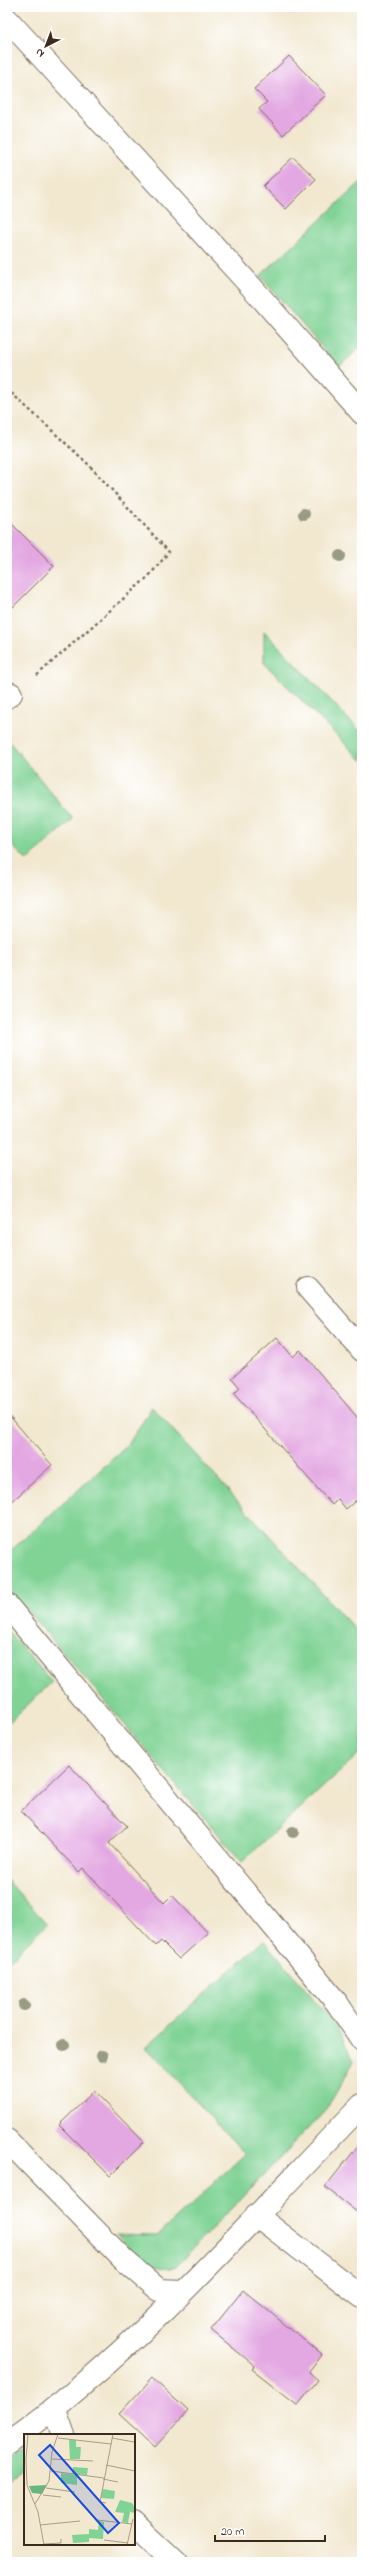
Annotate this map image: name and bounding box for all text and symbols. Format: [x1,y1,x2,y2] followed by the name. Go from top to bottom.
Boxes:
[26,26,66,66] north arrow
[32,44,48,61] text: N
[24,2434,135,2545] inset map
[215,2517,325,2543] scale bar
[221,2523,244,2541] text: 20 m

